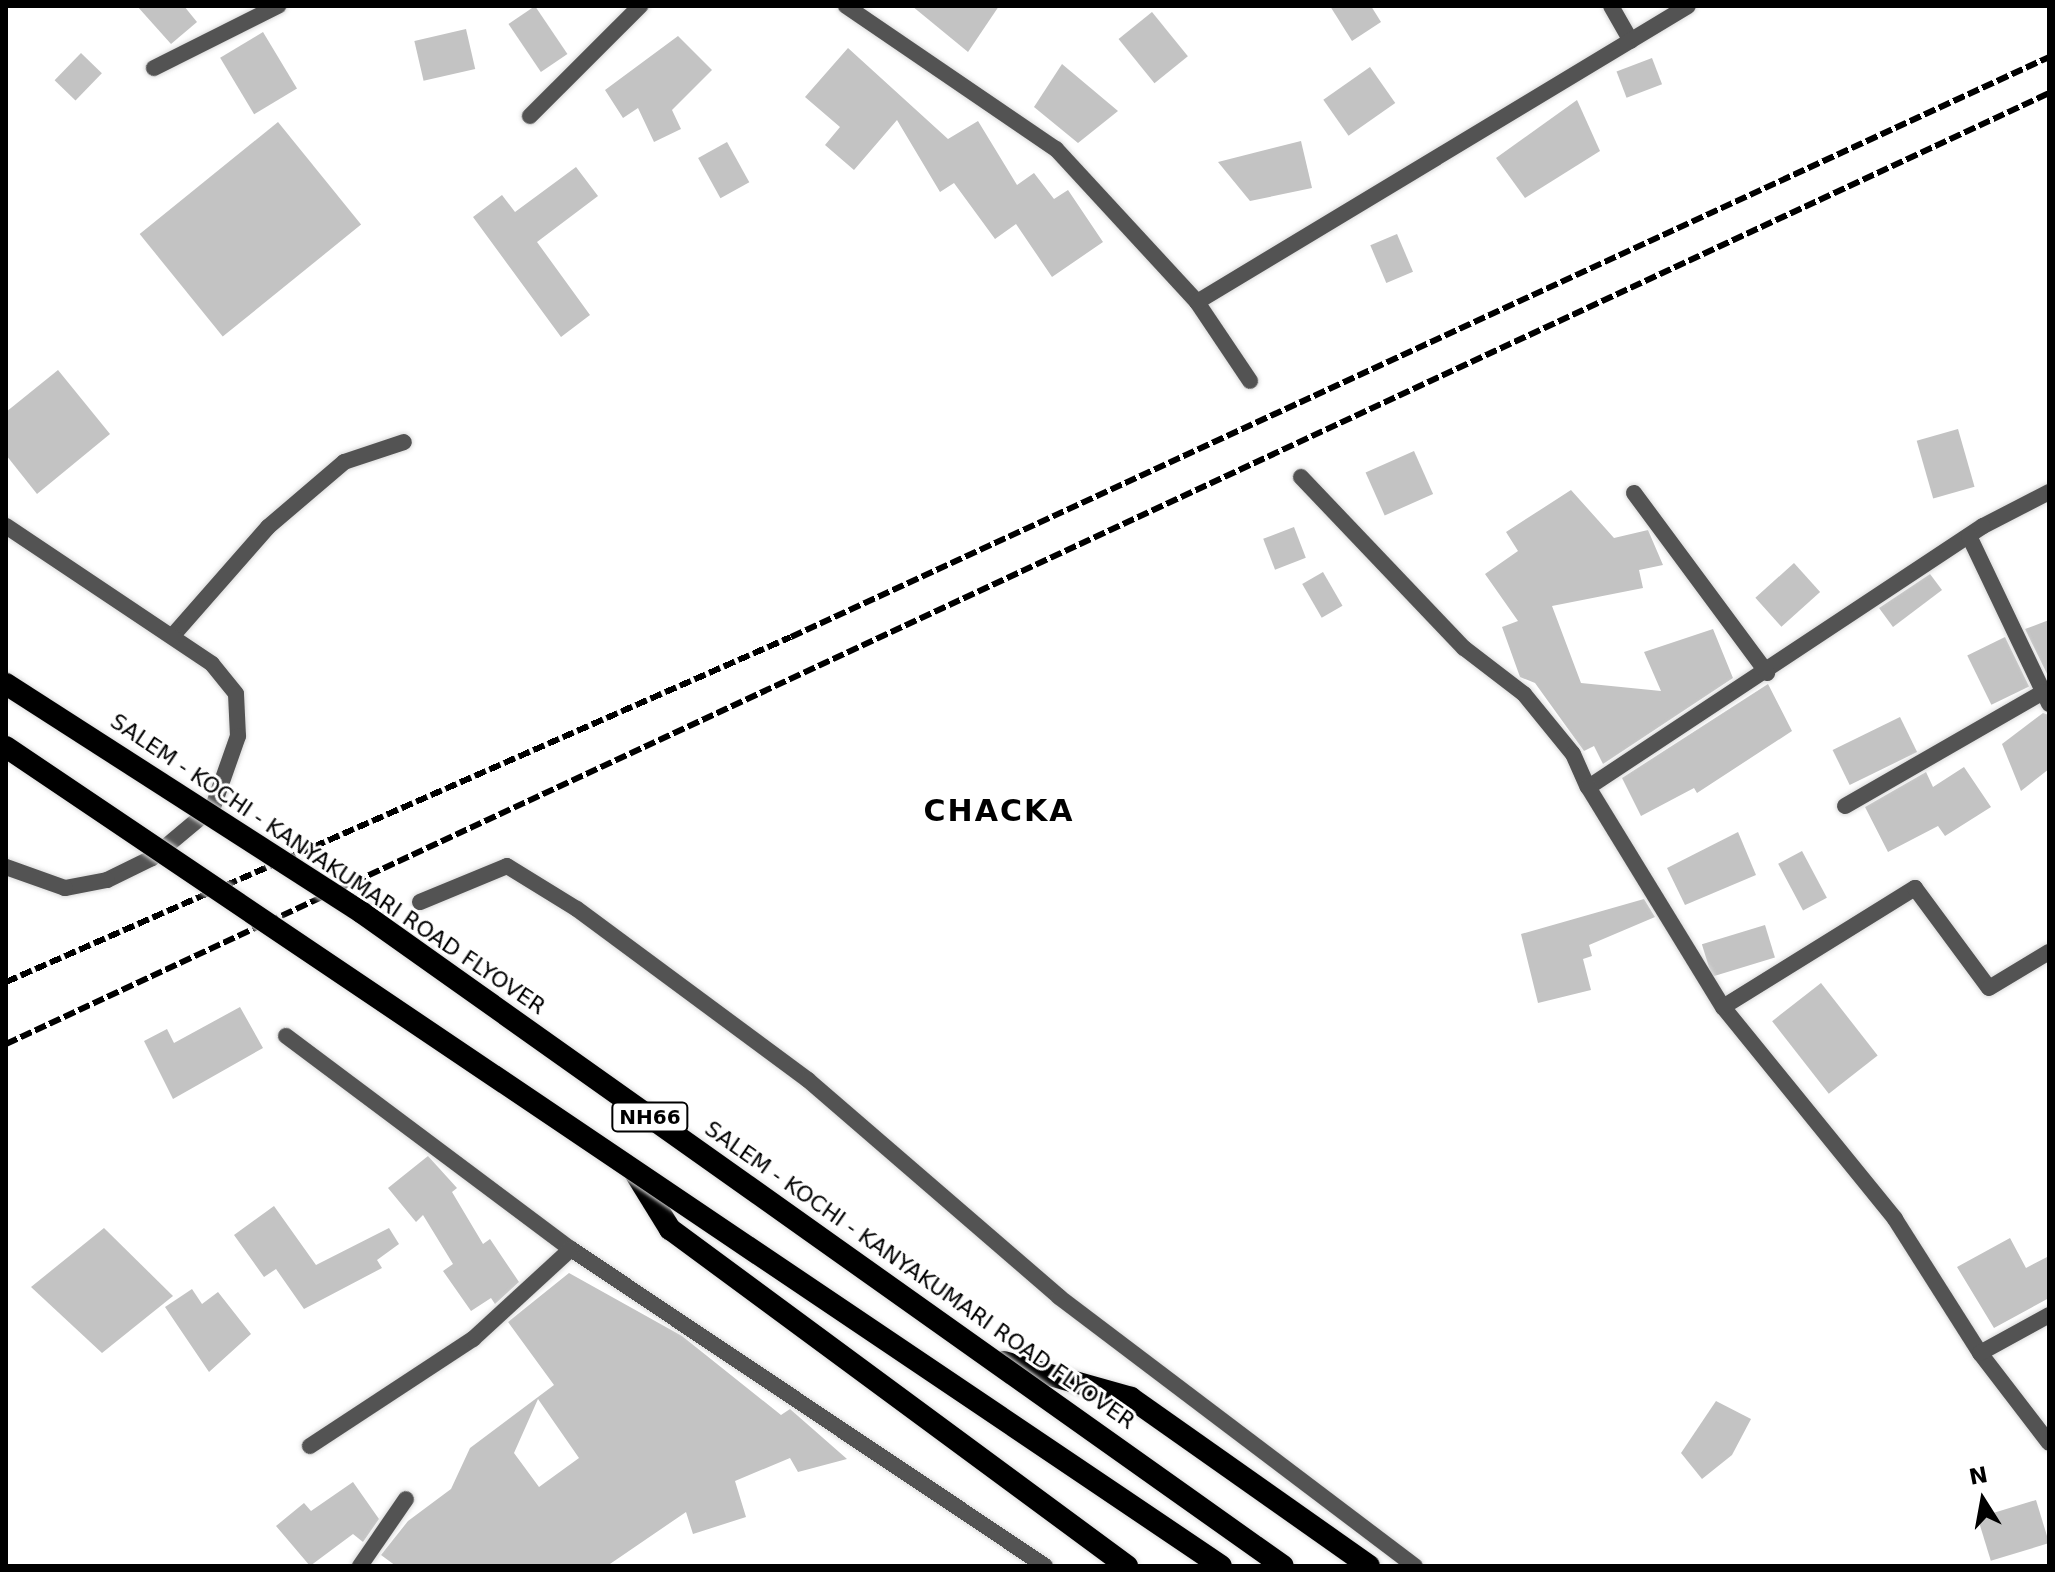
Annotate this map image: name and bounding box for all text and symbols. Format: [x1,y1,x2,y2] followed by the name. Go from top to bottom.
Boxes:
[105,708,551,1020] street label: SALEM - KOCHI - KANYAKUMARI ROAD FLYOVER
[924,793,1074,829] district label: CHACKA
[610,1101,690,1133] road number: NH66
[700,1115,1140,1435] street label: SALEM - KOCHI - KANYAKUMARI ROAD FLYOVER
[1943,1460,2023,1540] north arrow
[1967,1462,1990,1490] text: N

